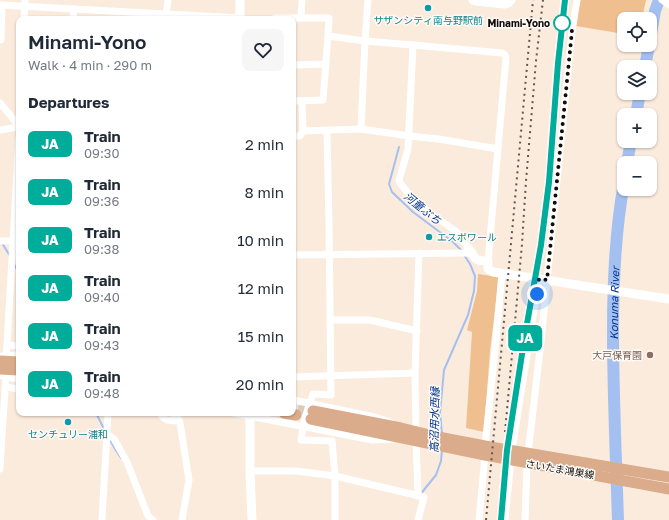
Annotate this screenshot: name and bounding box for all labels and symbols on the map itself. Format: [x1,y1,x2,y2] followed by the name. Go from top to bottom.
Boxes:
[423,3,433,13] marker: サザンシティ南与野駅前
[373,14,483,26] place label: サザンシティ南与野駅前
[553,14,571,32] marker: Minami-Yono
[487,17,550,29] place label: Minami-Yono
[402,189,444,227] water label: 河童ぶち
[437,231,497,243] place label: エスポワール
[424,232,434,242] marker: エスポワール
[606,264,621,340] water label: Konuma River
[527,284,547,304] your location
[507,325,543,351] line badge: JA
[592,349,642,361] place label: 大戸保育園
[645,350,655,360] marker: 大戸保育園
[427,385,441,453] water label: 高沼用水西縁
[63,417,73,427] marker: センチュリー浦和
[28,428,108,440] place label: センチュリー浦和
[525,457,595,481] street label: さいたま鴻巣線

